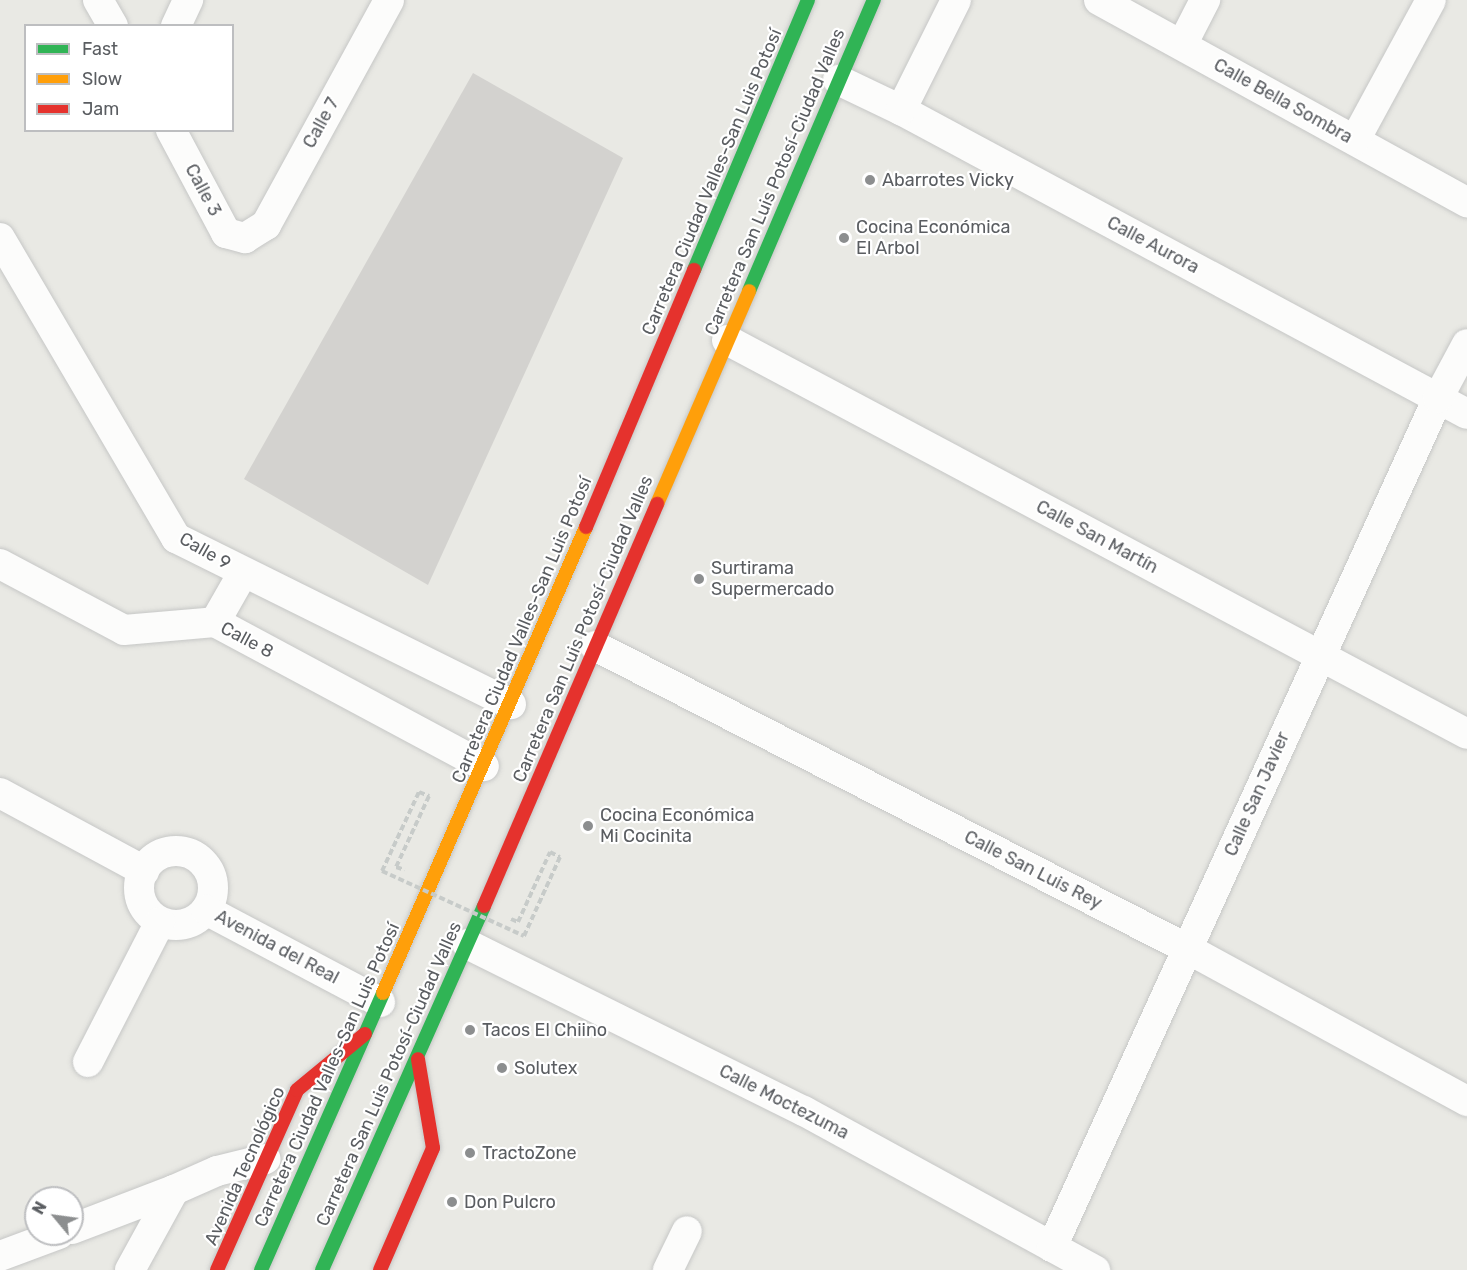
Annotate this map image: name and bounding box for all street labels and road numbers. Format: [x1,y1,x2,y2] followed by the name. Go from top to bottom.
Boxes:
[637,25,787,339] street label: Carretera Ciudad Valles-San Luis Potosí
[700,25,850,339] street label: Carretera San Luis Potosí-Ciudad Valles
[1210,54,1356,148] street label: Calle Bella Sombra
[298,94,344,152] street label: Calle 7
[180,160,226,220] street label: Calle 3
[1103,212,1203,278] street label: Calle Aurora
[508,472,658,786] street label: Carretera San Luis Potosí-Ciudad Valles
[447,473,597,787] street label: Carretera Ciudad Valles-San Luis Potosí
[1032,496,1162,578] street label: Calle San Martín
[175,528,235,574] street label: Calle 9
[217,617,277,663] street label: Calle 8
[1220,728,1294,860] street label: Calle San Javier
[961,826,1105,914] street label: Calle San Luis Rey
[211,905,343,989] street label: Avenida del Real
[312,918,466,1230] street label: Carretera San Luis Potosí-Ciudad Valles
[250,919,404,1231] street label: Carretera Ciudad Valles-San Luis Potosí
[715,1060,853,1144] street label: Calle Moctezuma
[200,1083,290,1249] street label: Avenida Tecnológico

